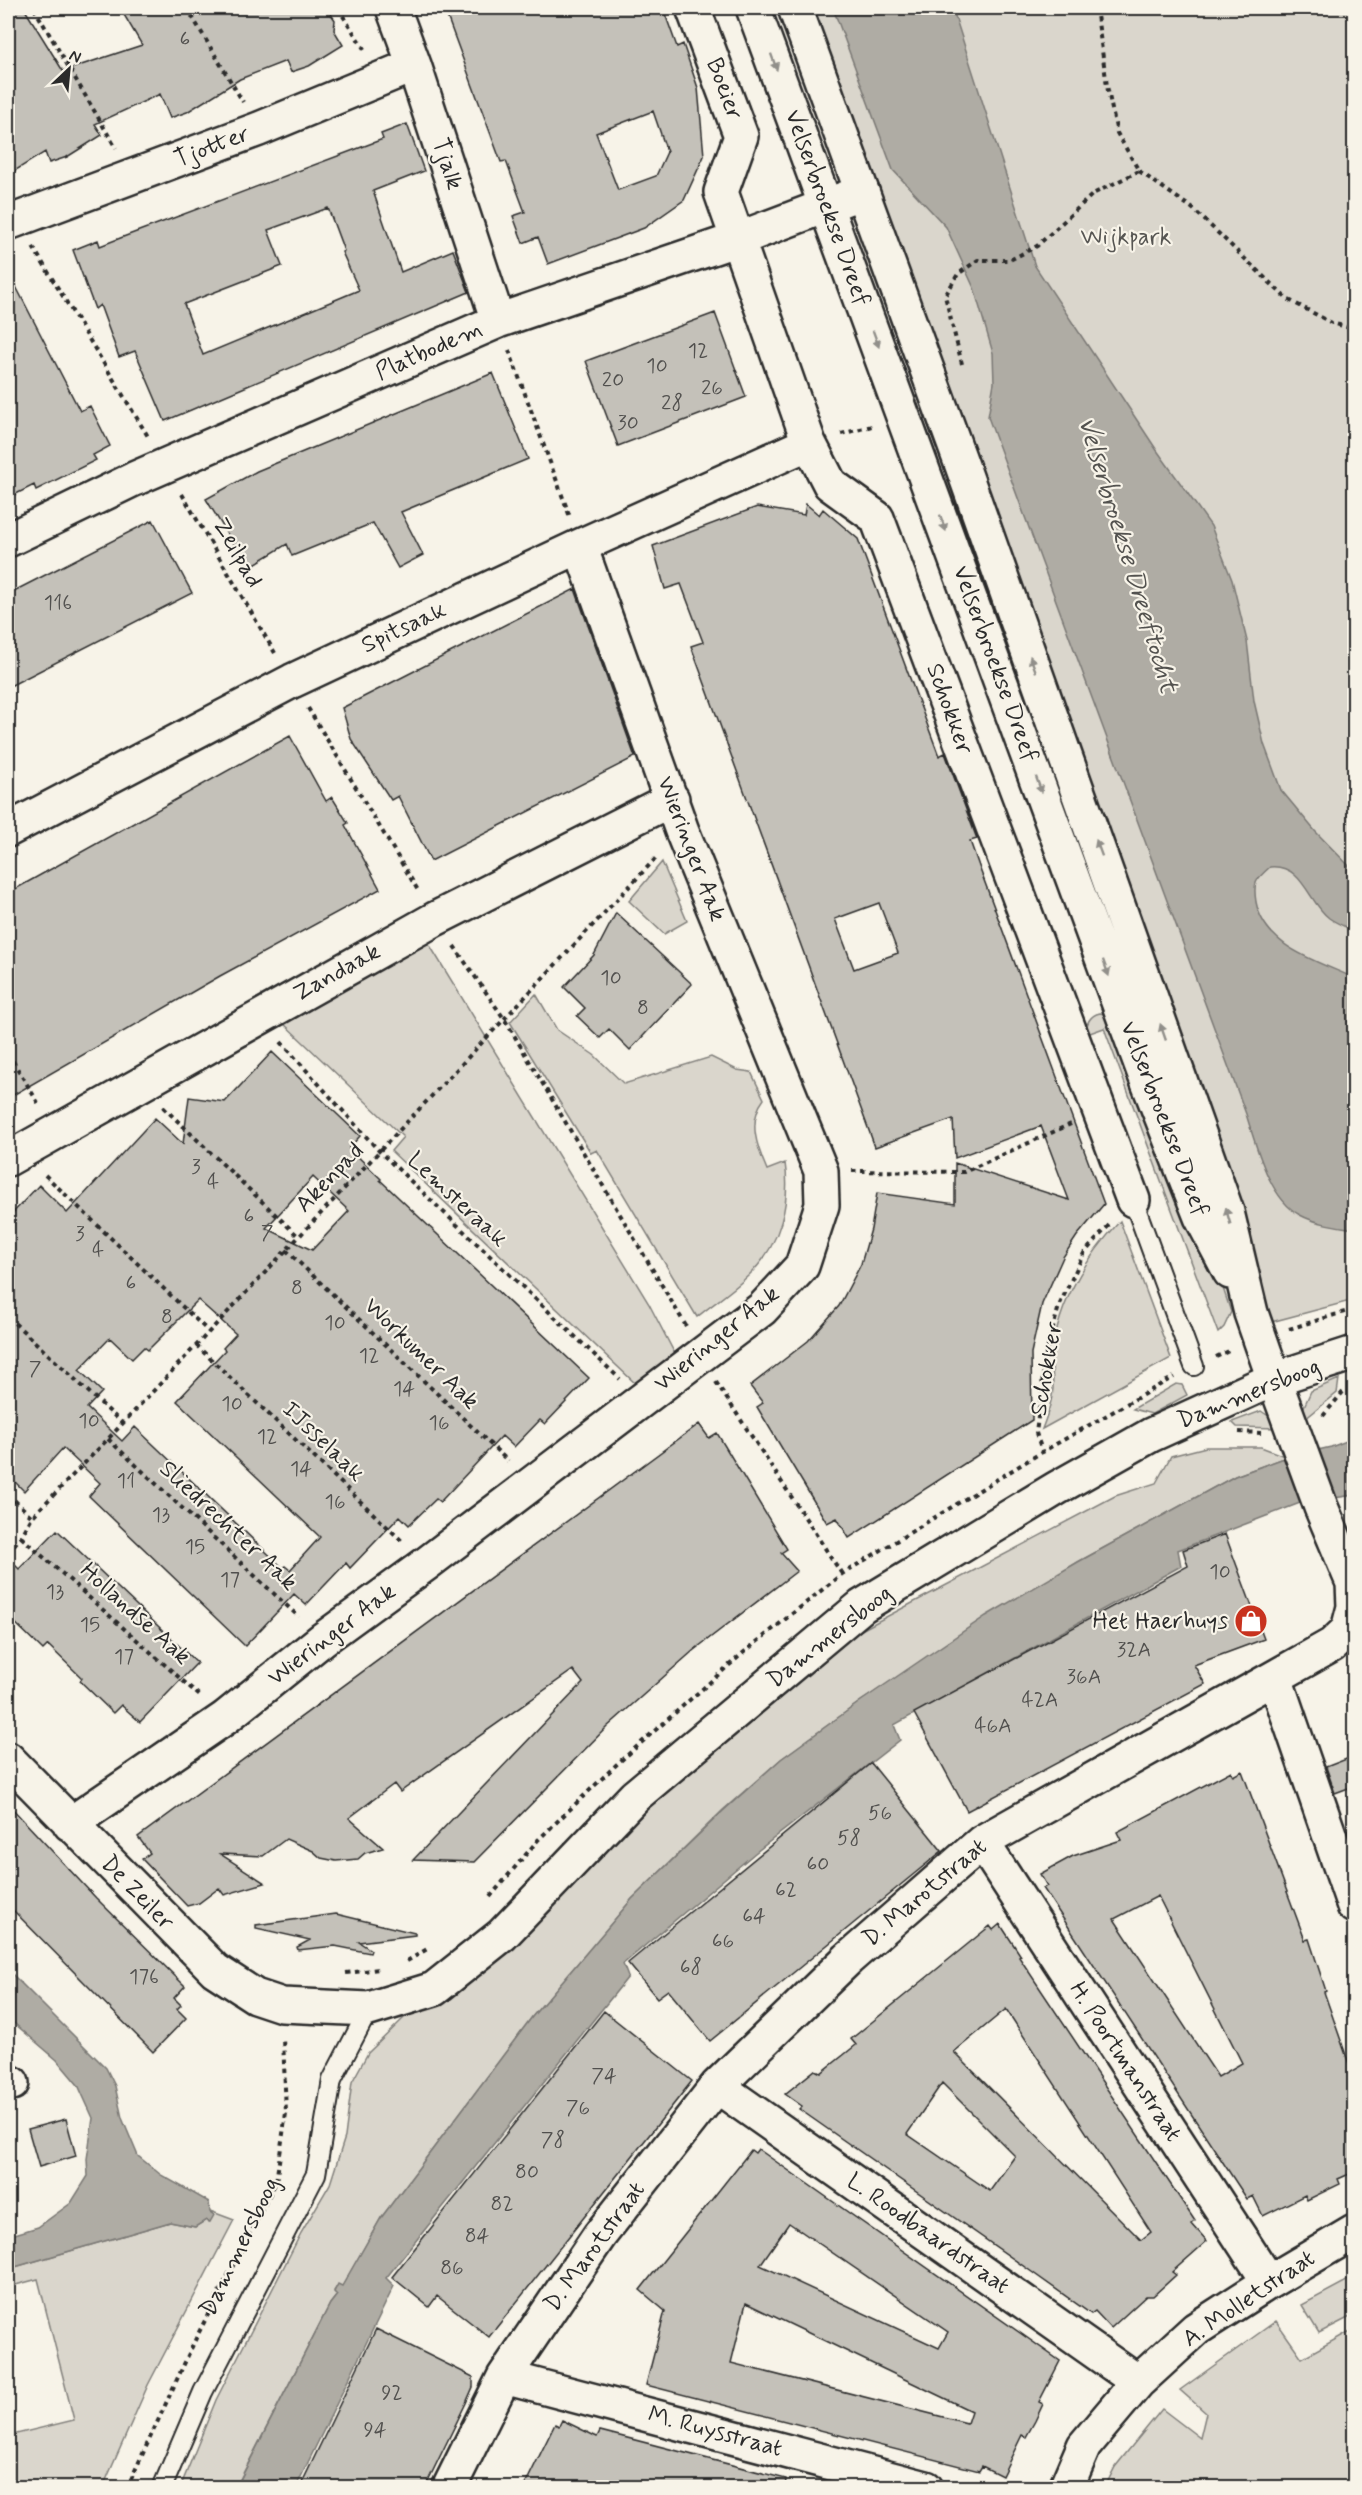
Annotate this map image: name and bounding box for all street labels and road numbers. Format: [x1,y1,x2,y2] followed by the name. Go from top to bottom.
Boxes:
[698,54,750,124] street label: Boeier
[777,105,877,311] street label: Velserbroekse Dreef
[170,118,254,176] street label: Tjotter
[424,134,470,194] street label: Tjalk
[371,314,487,388] street label: Platbodem
[205,512,269,594] street label: Zeilpad
[945,561,1045,767] street label: Velserbroekse Dreef
[357,595,451,661] street label: Spitsaak
[918,659,980,760] street label: Schokker
[649,772,733,926] street label: Wieringer Aak
[288,936,386,1010] street label: Zandaak
[1112,1017,1216,1221] street label: Velserbroekse Dreef
[289,1136,371,1220] street label: Akenpad
[400,1145,514,1255] street label: Lemsteraak
[648,1279,786,1399] street label: Wieringer Aak
[357,1291,485,1417] street label: Workumer Aak
[1024,1319,1071,1418] street label: Schokker
[1173,1351,1325,1437] street label: Dammersboog
[275,1395,371,1489] street label: IJsselaak
[152,1454,304,1598] street label: Sliedrechter Aak
[73,1556,197,1672] street label: Hollandse Aak
[262,1577,402,1693] street label: Wieringer Aak
[761,1578,899,1696] street label: Dammersboog
[856,1832,994,1954] street label: D. Marotstraat
[94,1849,180,1937] street label: De Zeiler
[1062,1976,1188,2148] street label: H. Poortmanstraat
[840,2166,1016,2302] street label: L. Roodbaardstraat
[193,2172,287,2322] street label: Dammersboog
[537,2176,653,2318] street label: D. Marotstraat
[1177,2243,1321,2355] street label: A. Molletstraat
[644,2399,786,2465] street label: M. Ruysstraat

